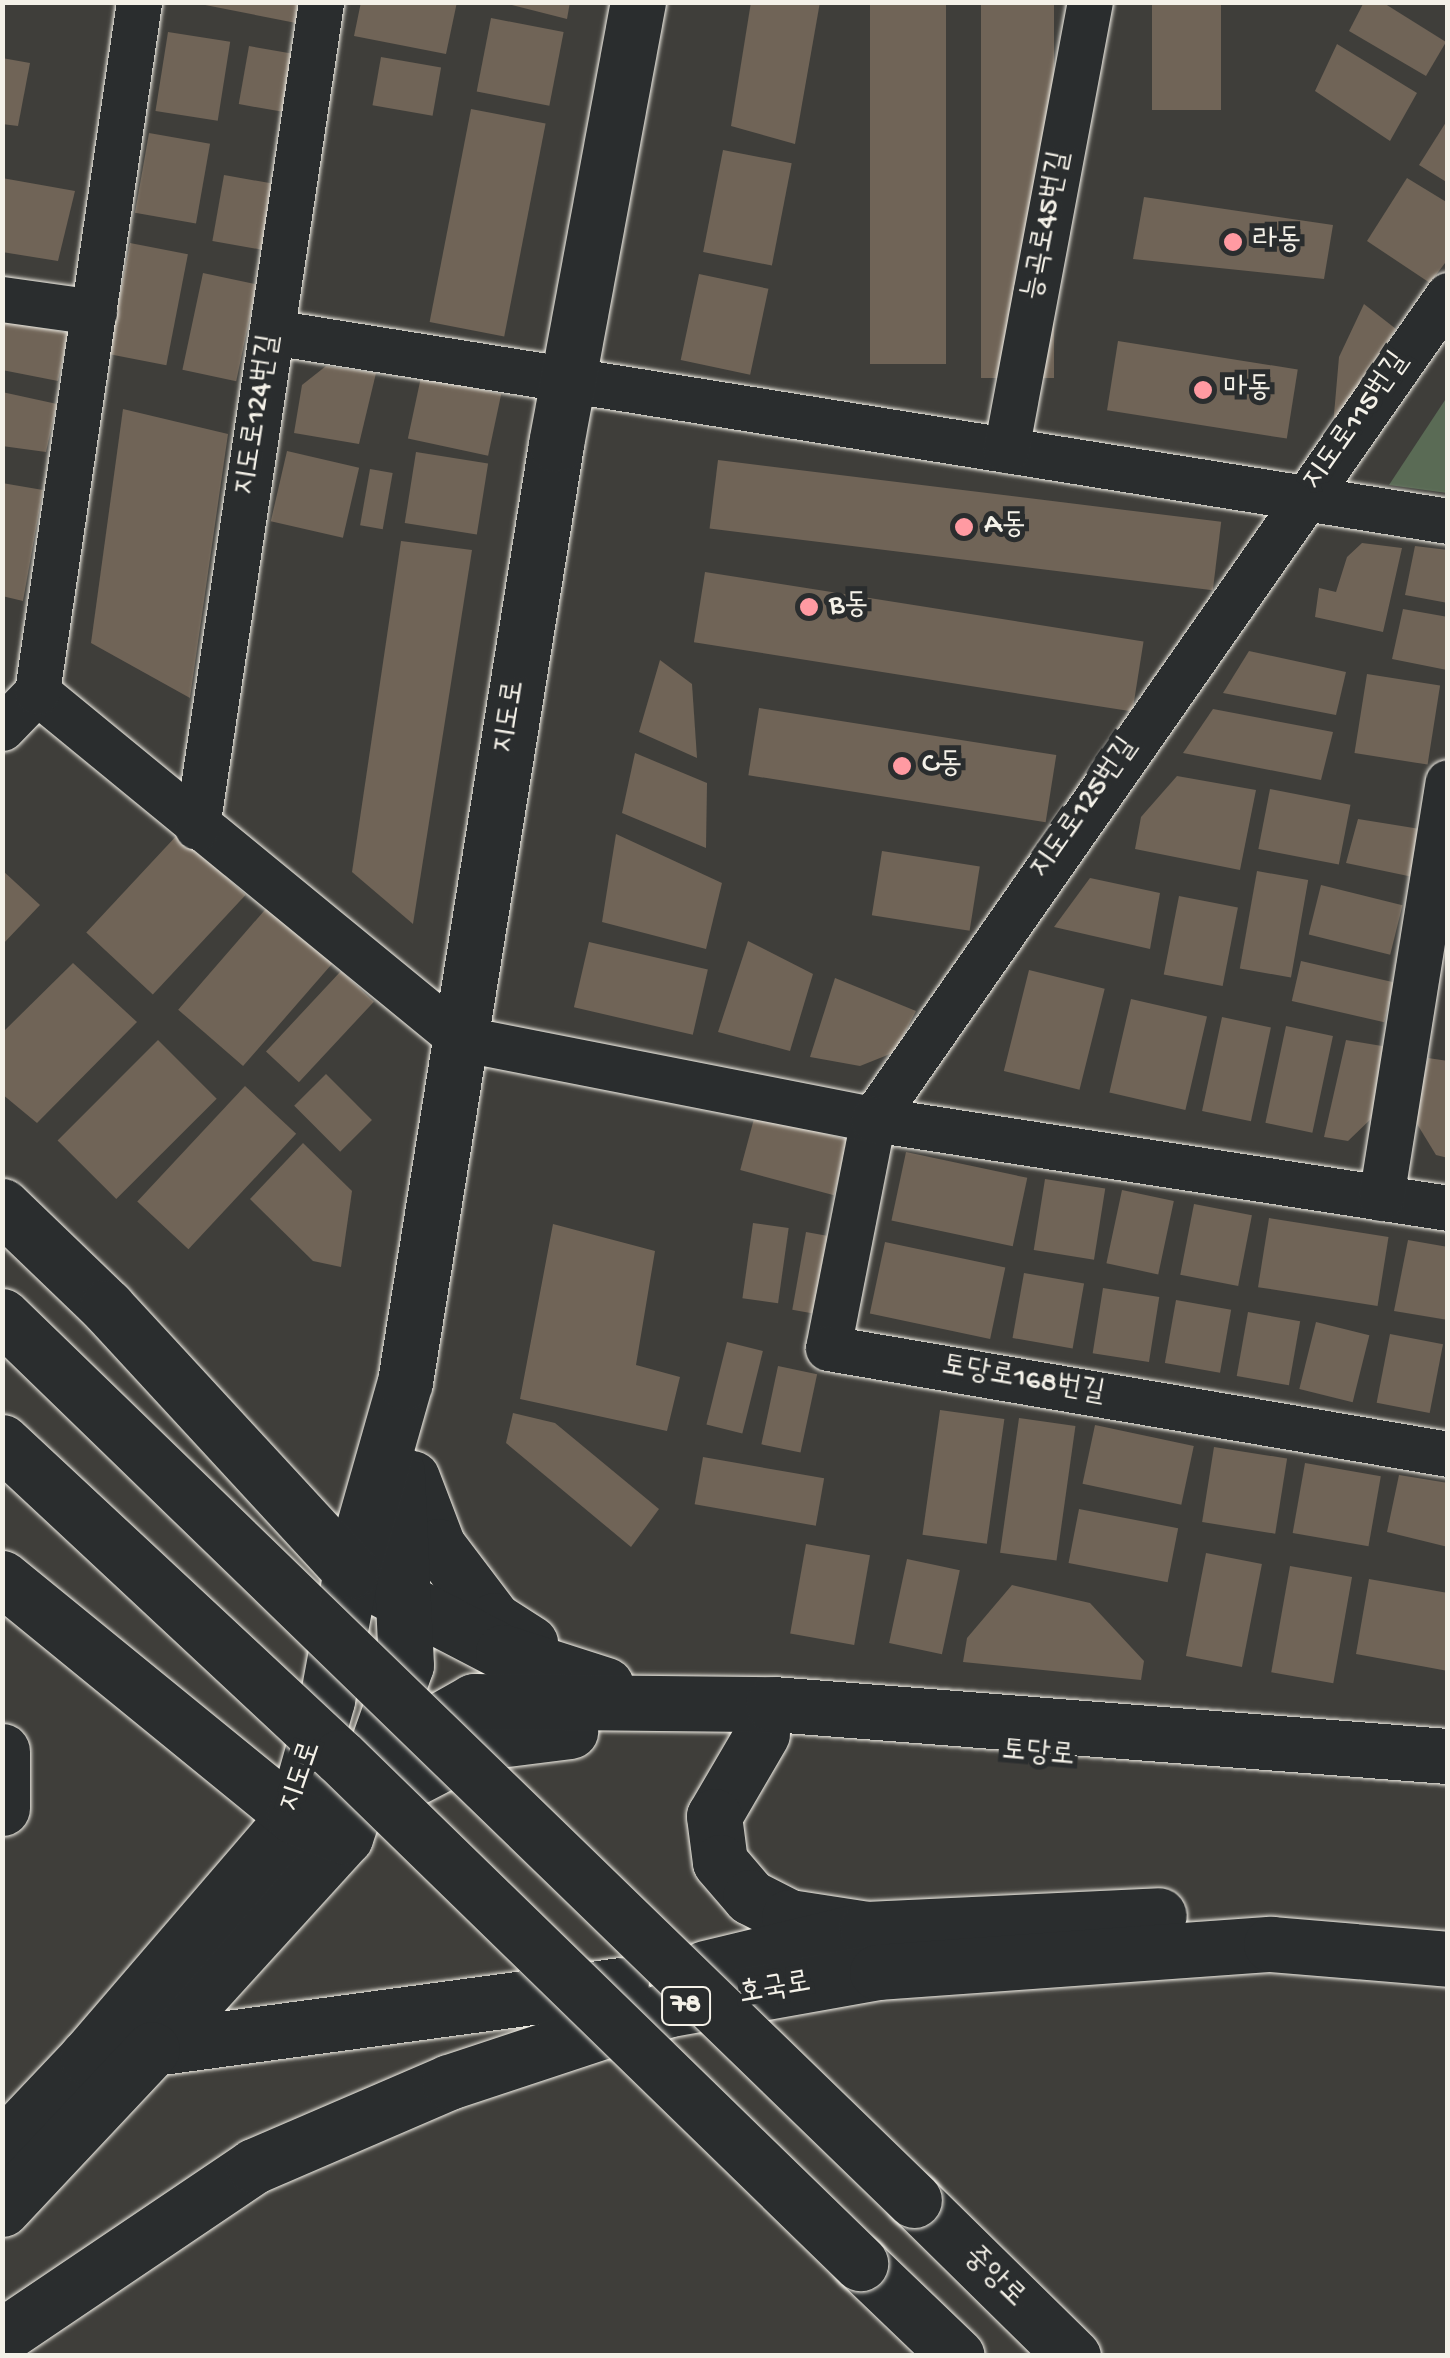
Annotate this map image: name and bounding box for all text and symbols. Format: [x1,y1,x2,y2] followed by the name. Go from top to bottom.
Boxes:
[1016,149,1080,303] street label: 능곡로45번길
[1253,224,1301,260] place label: 라동
[1222,231,1244,253] marker: 라동
[229,332,289,498] street label: 지도로124번길
[1296,346,1418,498] street label: 지도로115번길
[1223,372,1271,408] place label: 마동
[1192,379,1214,401] marker: 마동
[984,509,1026,545] place label: A동
[953,516,975,538] marker: A동
[829,589,868,625] place label: B동
[798,596,820,618] marker: B동
[488,678,534,756] street label: 지도로
[1023,732,1147,886] street label: 지도로125번길
[922,748,962,784] place label: C동
[891,755,913,777] marker: C동
[939,1349,1107,1413] street label: 토당로168번길
[1000,1734,1076,1776] street label: 토당로
[273,1737,331,1817] street label: 지도로
[736,1966,814,2014] street label: 호국로
[661,1983,711,2029] road number: 78
[954,2240,1032,2316] street label: 중앙로

